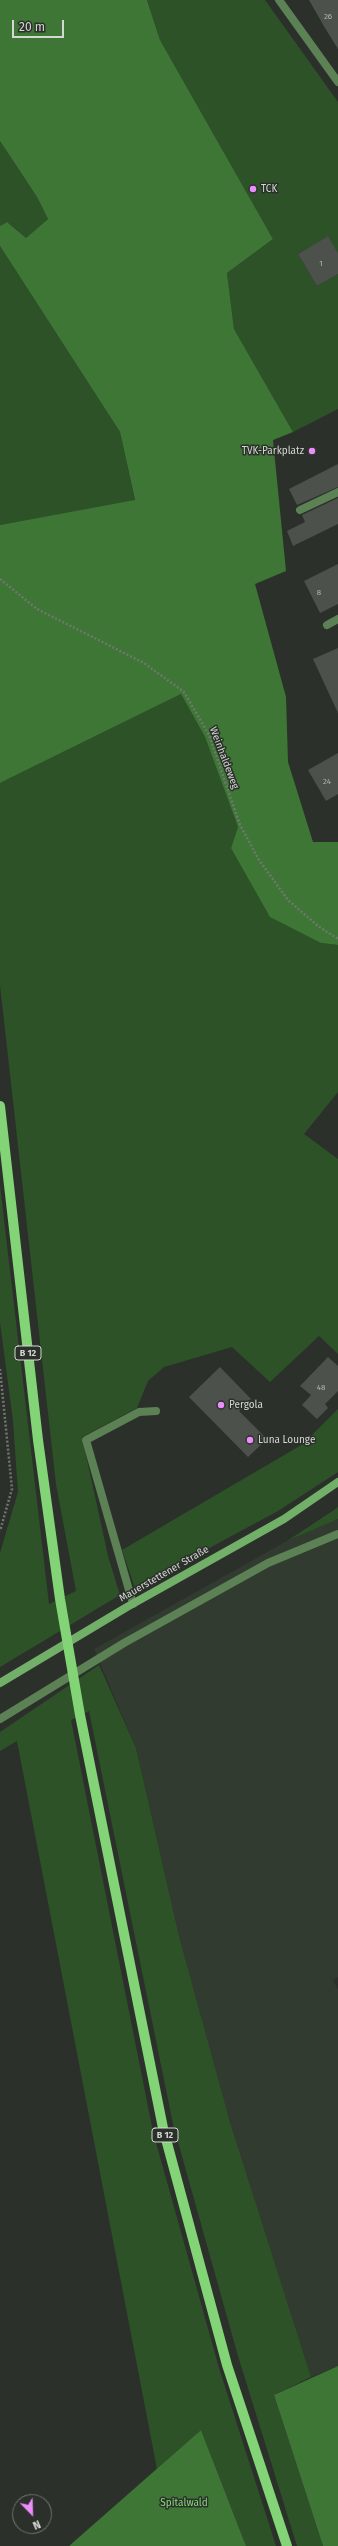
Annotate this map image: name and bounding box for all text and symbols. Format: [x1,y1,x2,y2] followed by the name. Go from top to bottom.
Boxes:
[14,12,66,38] scale bar
[324,12,332,22] house number: 26
[19,20,45,34] text: 20 m
[261,183,277,195] place label: TCK
[248,184,258,194] marker: TCK
[319,259,323,269] house number: 1
[242,445,304,457] place label: TVK-Parkplatz
[307,446,317,456] marker: TVK-Parkplatz
[317,588,321,598] house number: 8
[207,725,241,791] street label: Weinhaldeweg
[323,777,331,787] house number: 24
[15,1346,41,1360] road number: B 12
[317,1383,325,1393] house number: 48
[229,1399,263,1411] place label: Pergola
[216,1400,226,1410] marker: Pergola
[258,1434,315,1446] place label: Luna Lounge
[245,1435,255,1445] marker: Luna Lounge
[117,1543,211,1605] street label: Mauerstettener Straße
[152,2128,178,2142] road number: B 12
[12,2494,52,2534] north arrow
[160,2497,208,2509] park label: Spitalwald
[31,2517,42,2532] text: N

